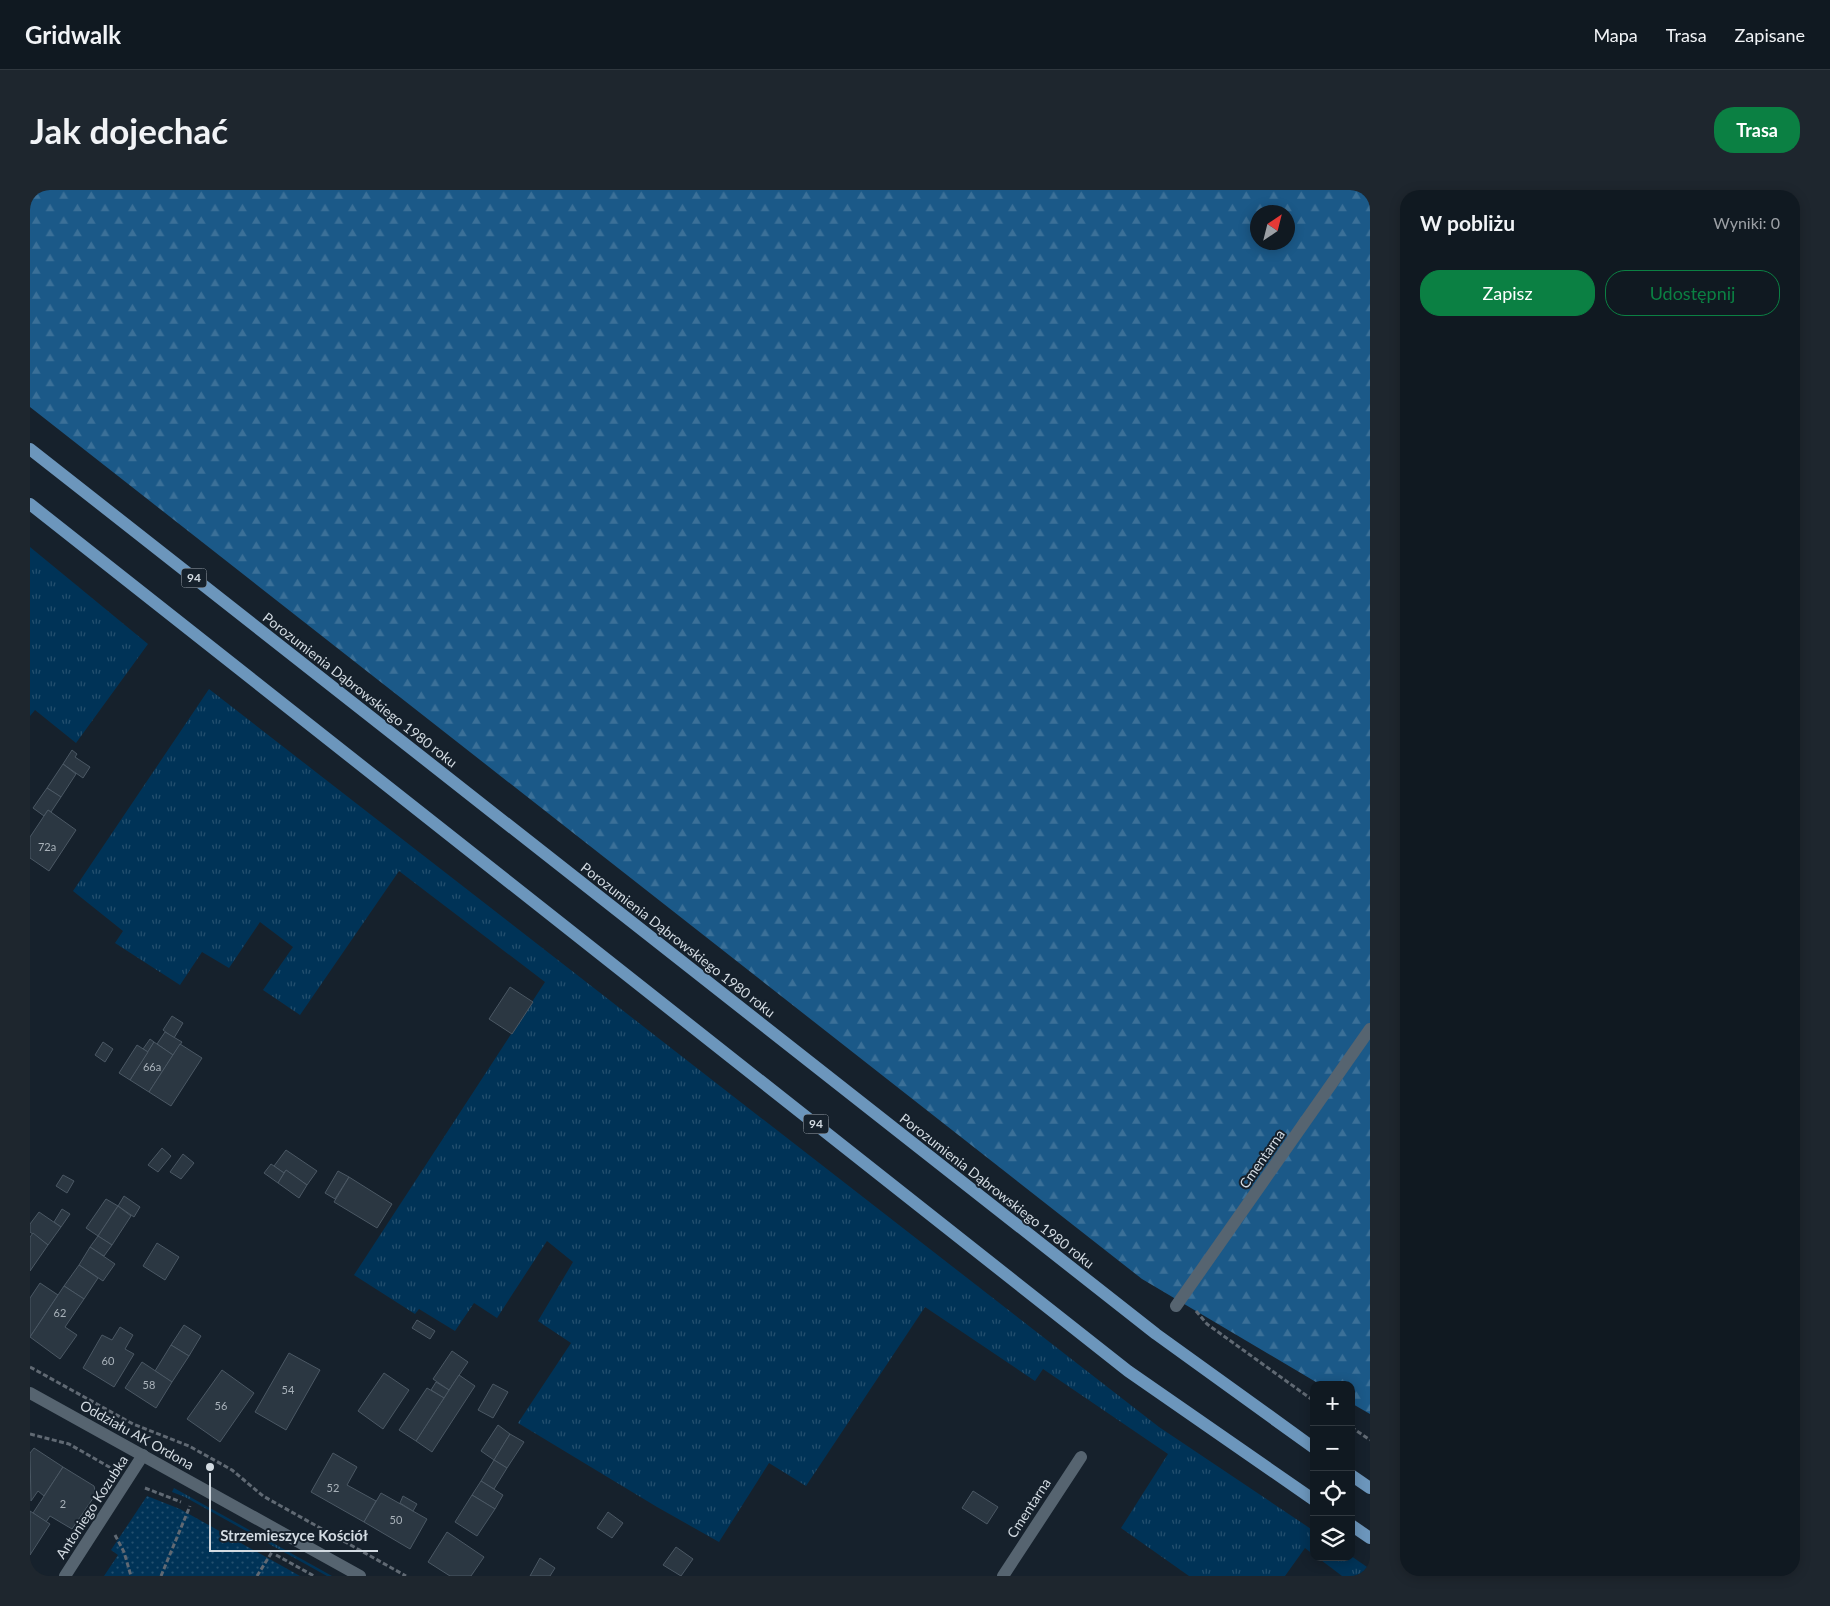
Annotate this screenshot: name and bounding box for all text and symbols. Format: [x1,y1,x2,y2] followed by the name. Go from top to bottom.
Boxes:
[25,20,121,49] text: Gridwalk
[1593,24,1638,46] text: Mapa
[1666,24,1707,46] text: Trasa
[1735,24,1805,46] text: Zapisane
[1714,107,1800,153] button: Trasa
[30,109,228,151] text: Jak dojechać
[1250,205,1295,250] north arrow
[1420,210,1515,235] text: W pobliżu
[1713,213,1780,232] text: Wyniki: 0
[1420,270,1595,316] button: Zapisz
[1605,270,1780,316] button: Udostępnij
[182,568,206,588] road number: 94
[260,608,461,771] street label: Porozumienia Dąbrowskiego 1980 roku
[38,840,56,853] house number: 72a
[578,858,779,1021] street label: Porozumienia Dąbrowskiego 1980 roku
[143,1060,161,1073] house number: 66a
[897,1109,1098,1272] street label: Porozumienia Dąbrowskiego 1980 roku
[804,1114,828,1134] road number: 94
[1235,1126,1288,1191] street label: Cmentarna
[54,1306,66,1319] house number: 62
[102,1354,115,1367] house number: 60
[143,1378,155,1391] house number: 58
[1310,1381,1355,1561] map controls
[1310,1381,1355,1426] button: +
[282,1383,295,1396] house number: 54
[77,1396,197,1473] street label: Oddziału AK Ordona
[215,1399,227,1412] house number: 56
[1310,1426,1355,1471] button: −
[52,1452,131,1562] street label: Antoniego Kozubka
[1310,1471,1355,1516] button: locate
[1003,1475,1054,1541] street label: Cmentarna
[327,1481,339,1494] house number: 52
[60,1497,66,1510] house number: 2
[390,1513,403,1526] house number: 50
[1310,1516,1355,1561] button: layers
[210,1521,378,1551] callout: Strzemieszyce Kościół
[220,1526,368,1544] text: Strzemieszyce Kościół

